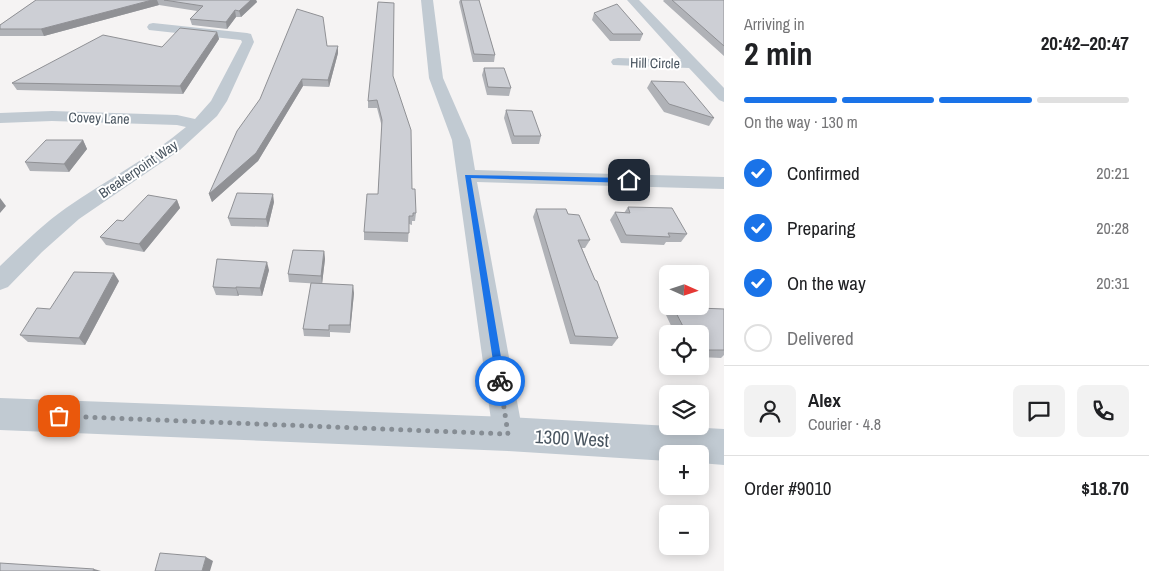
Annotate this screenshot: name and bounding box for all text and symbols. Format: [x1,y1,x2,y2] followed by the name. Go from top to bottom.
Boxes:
[744,13,805,35] text: Arriving in
[1041,30,1129,56] text: 20:42–20:47
[744,32,813,75] text: 2 min
[630,54,680,72] street label: Hill Circle
[68,108,130,128] street label: Covey Lane
[744,111,858,133] text: On the way · 130 m
[95,136,181,202] street label: Breakerpoint Way
[608,159,650,201] pin
[744,159,772,187] icon: check
[787,160,860,186] text: Confirmed
[1096,162,1129,184] text: 20:21
[615,166,643,194] icon: home
[744,214,772,242] icon: check
[787,215,855,241] text: Preparing
[1096,217,1129,239] text: 20:28
[659,265,709,315] north arrow
[659,265,709,555] map controls
[744,269,772,297] icon: check
[787,270,866,296] text: On the way
[1096,272,1129,294] text: 20:31
[659,325,709,375] button: locate
[787,325,854,351] text: Delivered
[475,356,525,406] courier
[486,367,514,395] icon: bike
[659,385,709,435] button: layers
[744,385,796,437] button: person
[1013,385,1065,437] button: chat
[1077,385,1129,437] button: phone
[808,387,841,413] text: Alex
[38,395,80,437] pin
[45,402,73,430] icon: bag
[808,413,881,435] text: Courier · 4.8
[534,423,610,453] street label: 1300 West
[659,445,709,495] button: +
[744,475,831,501] text: Order #9010
[1081,475,1129,501] text: $18.70
[659,505,709,555] button: −

